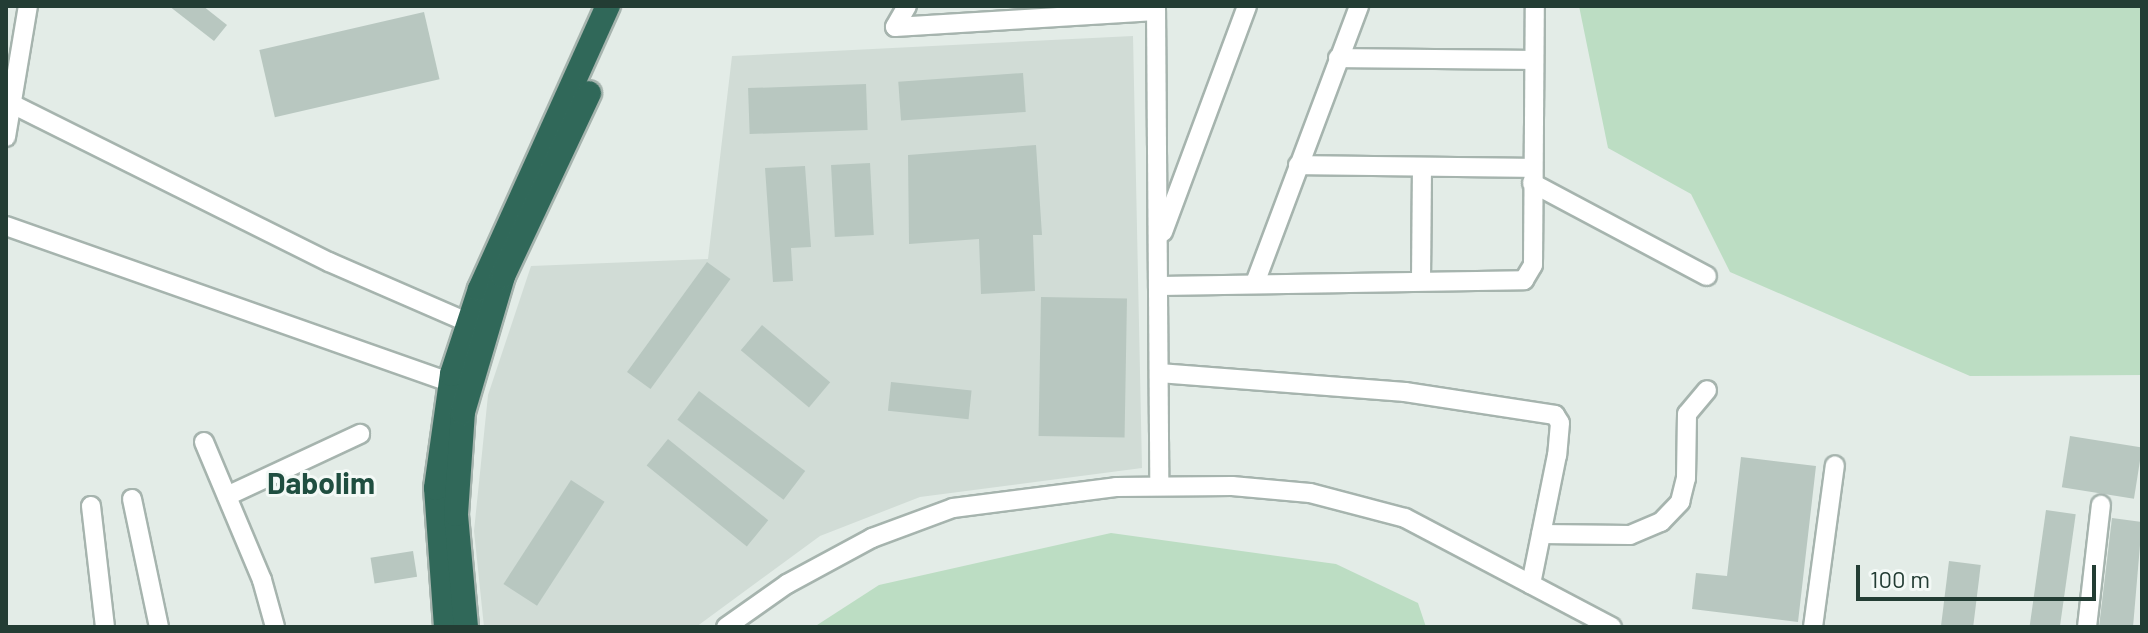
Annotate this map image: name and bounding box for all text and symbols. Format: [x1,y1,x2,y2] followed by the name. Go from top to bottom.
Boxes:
[267,464,375,500] district label: Dabolim
[1860,549,2100,599] scale bar
[1870,564,1930,593] text: 100 m

